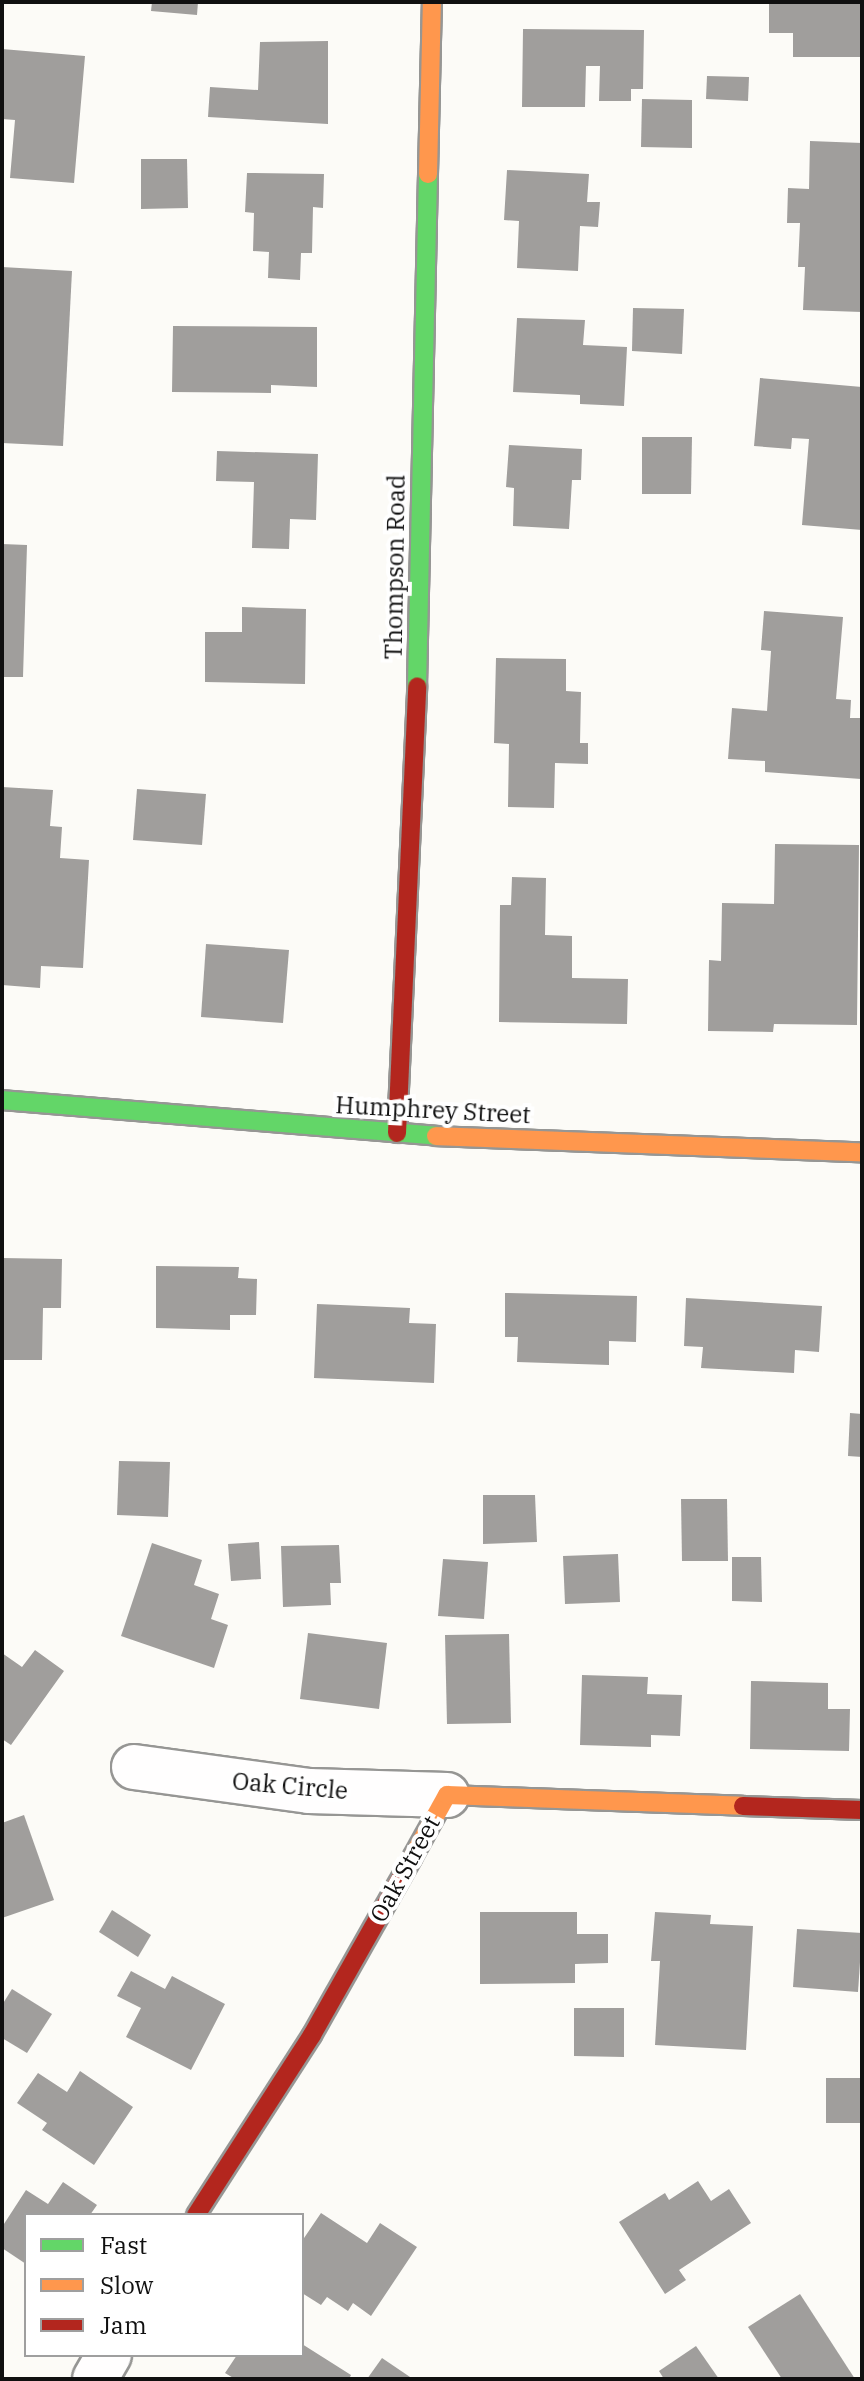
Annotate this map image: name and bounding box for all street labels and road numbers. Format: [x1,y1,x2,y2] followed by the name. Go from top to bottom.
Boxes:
[379,474,411,660] street label: Thompson Road
[335,1091,531,1129] street label: Humphrey Street
[231,1767,349,1805] street label: Oak Circle
[364,1811,446,1927] street label: Oak Street

